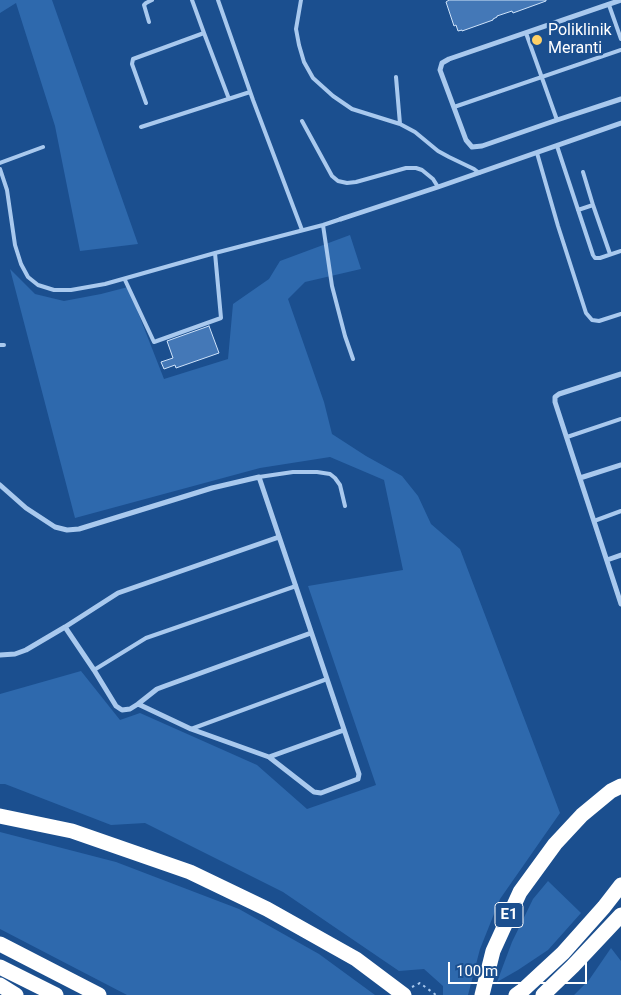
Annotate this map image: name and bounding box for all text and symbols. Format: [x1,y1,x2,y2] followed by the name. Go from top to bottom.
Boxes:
[548,21,612,59] place label: Poliklinik Meranti
[530,33,544,47] marker: Poliklinik Meranti
[495,902,523,928] road number: E1
[451,952,590,984] scale bar
[456,962,498,980] text: 100 m

